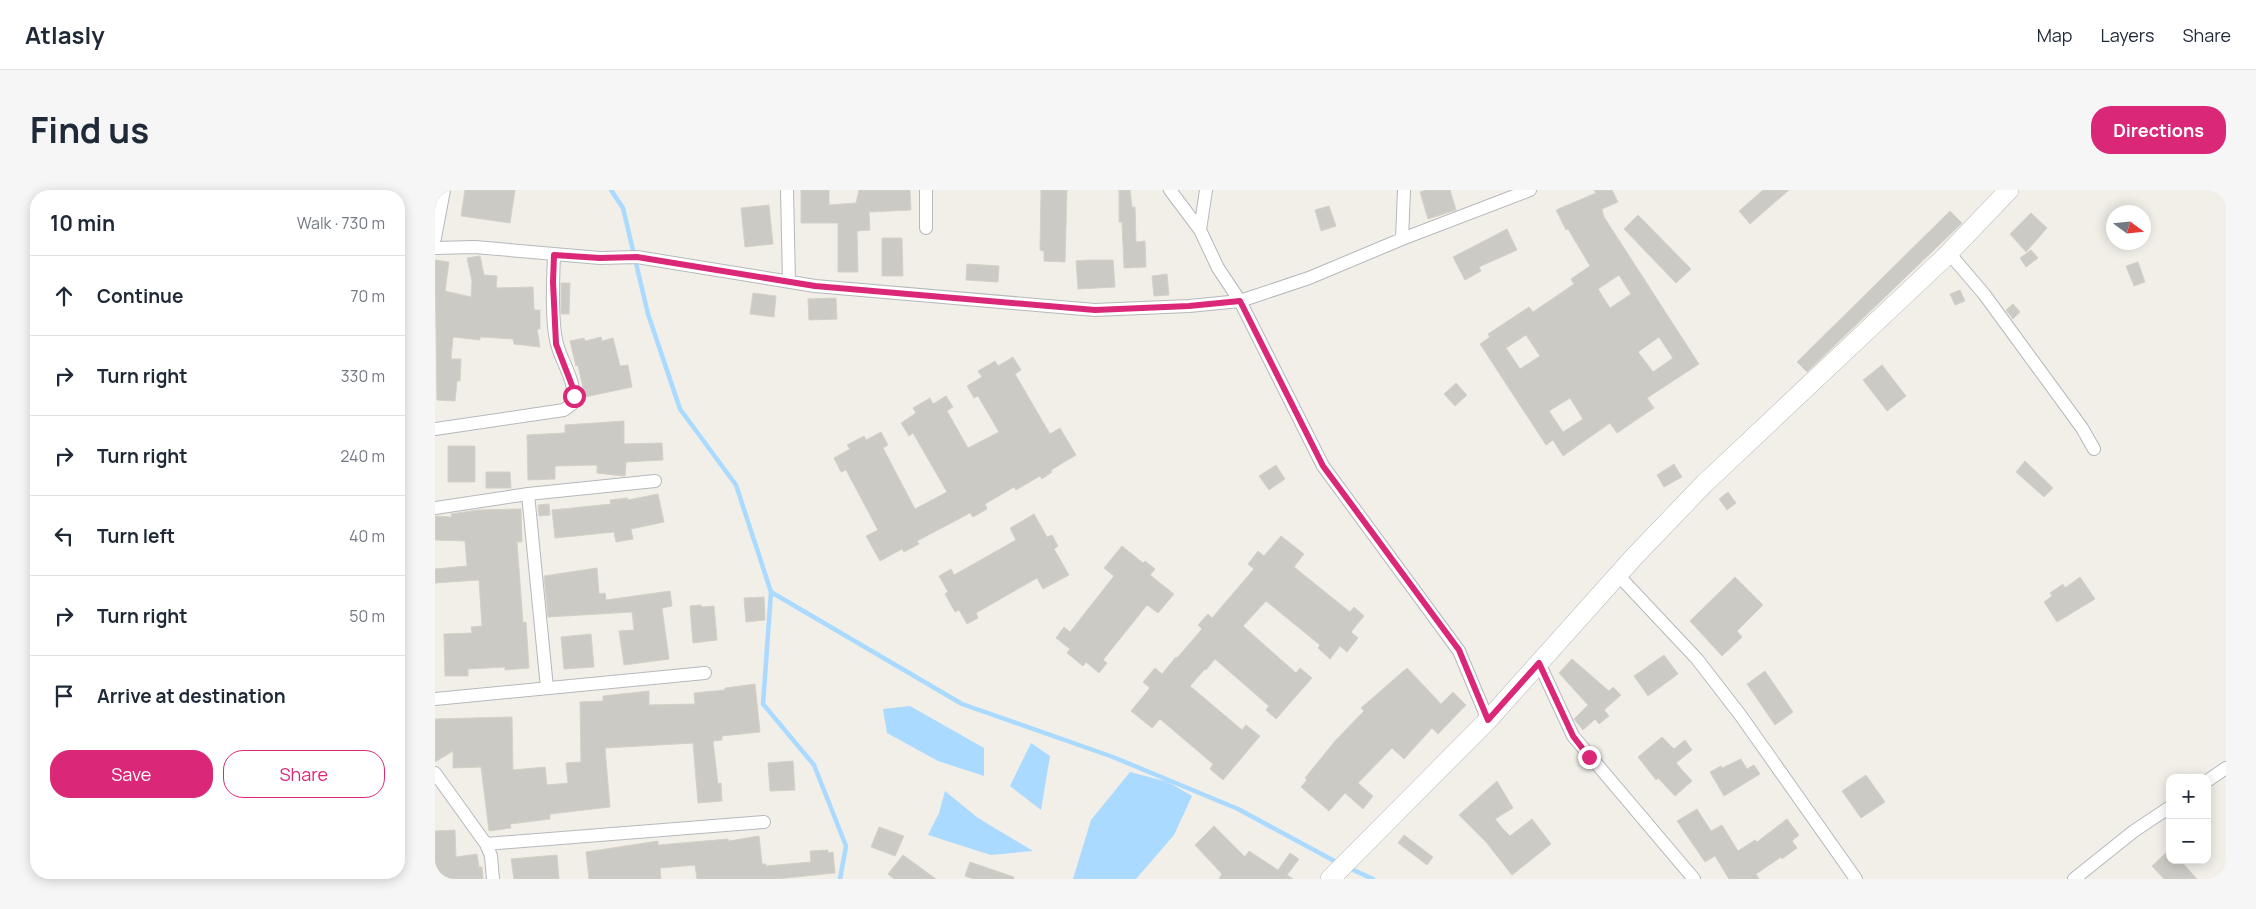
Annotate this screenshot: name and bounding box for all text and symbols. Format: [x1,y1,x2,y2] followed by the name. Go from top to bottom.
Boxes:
[25,18,105,51] text: Atlasly
[2037,23,2072,47] text: Map
[2100,23,2154,47] text: Layers
[2182,23,2231,47] text: Share
[30,106,149,154] text: Find us
[2091,106,2226,154] button: Directions
[2106,205,2151,250] north arrow
[50,209,115,237] text: 10 min
[297,212,385,234] text: Walk · 730 m
[50,282,78,310] icon: ahead
[97,283,183,309] text: Continue
[350,285,385,307] text: 70 m
[50,362,78,390] icon: right
[97,363,187,389] text: Turn right
[341,365,385,387] text: 330 m
[563,385,586,408] route start
[50,442,78,470] icon: right
[97,443,187,469] text: Turn right
[340,445,385,467] text: 240 m
[50,522,78,550] icon: left
[97,523,175,549] text: Turn left
[349,525,385,547] text: 40 m
[50,602,78,630] icon: right
[97,603,187,629] text: Turn right
[349,605,385,627] text: 50 m
[50,682,78,710] icon: arrive
[97,683,286,709] text: Arrive at destination
[1578,746,1601,769] route end
[50,750,213,798] button: Save
[223,750,385,798] button: Share
[2166,774,2211,864] map controls
[2166,774,2211,819] button: +
[2166,819,2211,864] button: −

